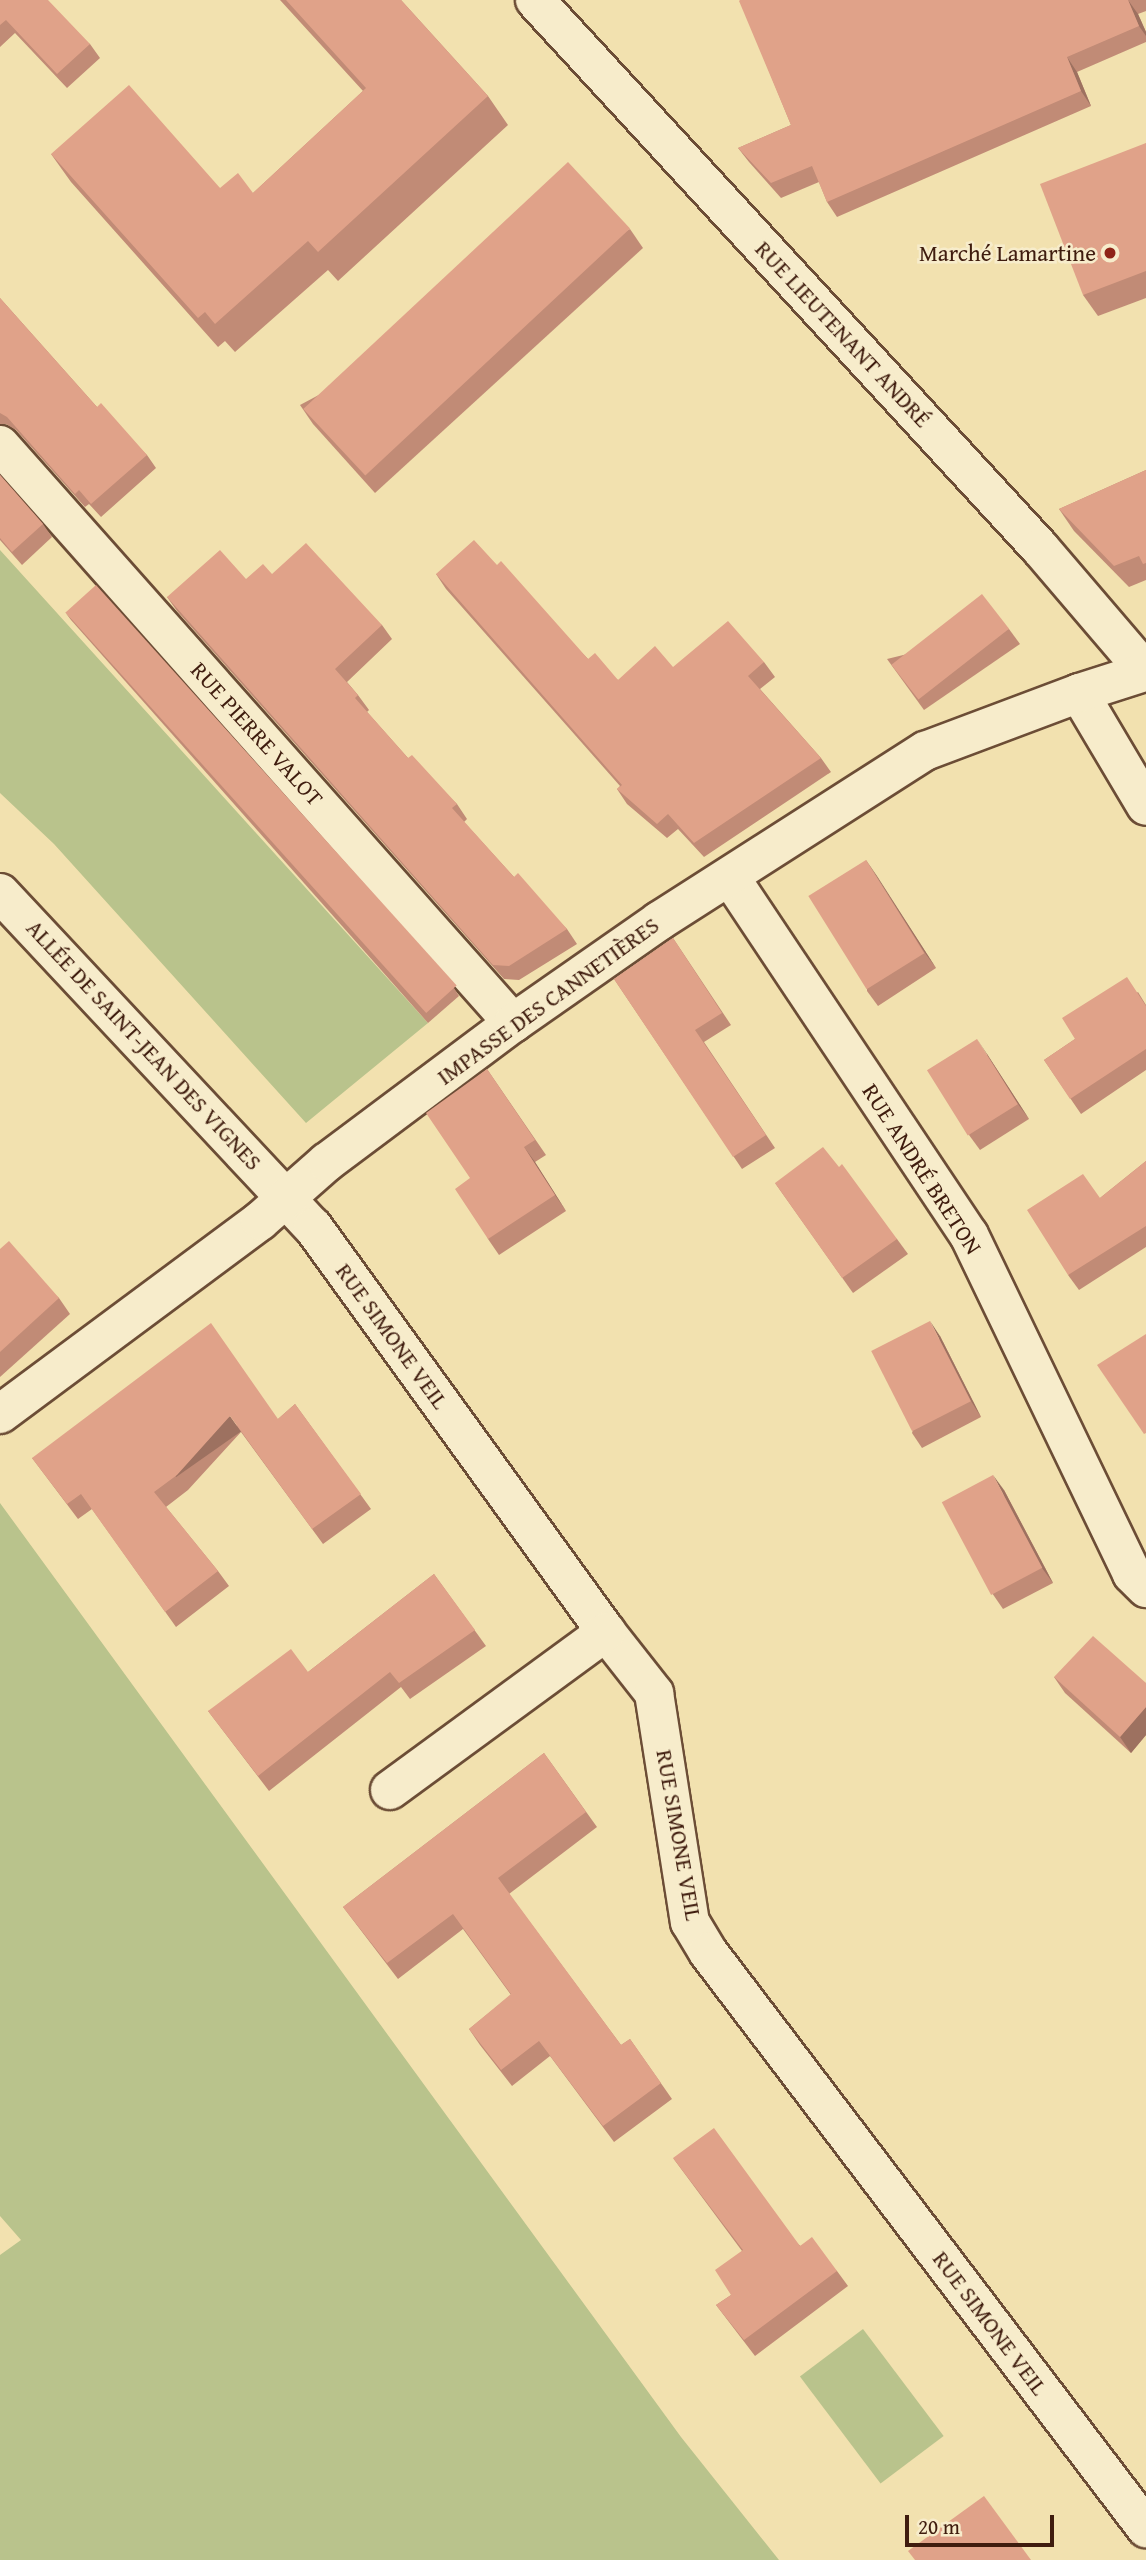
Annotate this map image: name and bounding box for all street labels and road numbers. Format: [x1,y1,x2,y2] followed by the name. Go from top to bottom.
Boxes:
[750,235,936,433] street label: RUE LIEUTENANT ANDRÉ
[185,656,329,812] street label: RUE PIERRE VALOT
[432,911,664,1091] street label: IMPASSE DES CANNETIÈRES
[21,914,267,1176] street label: ALLÉE DE SAINT-JEAN DES VIGNES
[857,1079,987,1259] street label: RUE ANDRÉ BRETON
[330,1258,454,1414] street label: RUE SIMONE VEIL
[650,1747,708,1923] street label: RUE SIMONE VEIL
[927,2246,1053,2400] street label: RUE SIMONE VEIL

